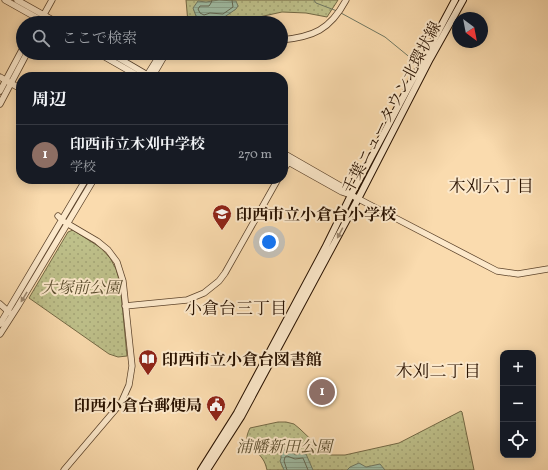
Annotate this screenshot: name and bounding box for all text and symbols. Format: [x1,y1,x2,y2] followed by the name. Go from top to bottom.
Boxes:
[452,12,488,48] north arrow
[16,16,288,60] search box
[338,18,448,198] street label: 千葉ニュータウン北環状線
[30,27,52,49] icon: search
[62,29,137,50] text: ここで検索
[32,89,66,112] text: 周辺
[70,135,205,156] text: 印西市立木刈中学校
[42,146,48,164] text: 1
[238,146,272,164] text: 270 m
[70,159,96,177] text: 学校
[449,176,534,199] district label: 木刈六丁目
[211,203,233,231] school or university icon: 印西市立小倉台小学校
[236,205,397,227] place label: 印西市立小倉台小学校
[337,227,343,238] one-way arrow
[259,232,279,252] your location
[41,278,124,300] park label: 大塚前公園
[20,291,27,303] one-way arrow
[185,298,287,321] district label: 小倉台三丁目
[137,348,159,376] library icon: 印西市立小倉台図書館
[162,350,322,372] place label: 印西市立小倉台図書館
[500,350,536,458] map controls
[500,350,536,386] button: +
[396,361,481,384] district label: 木刈二丁目
[309,377,335,407] pin: 1
[500,386,536,422] button: −
[205,394,227,422] public building icon: 印西小倉台郵便局
[74,396,202,418] place label: 印西小倉台郵便局
[500,422,536,458] button: locate
[236,437,335,459] park label: 浦幡新田公園

